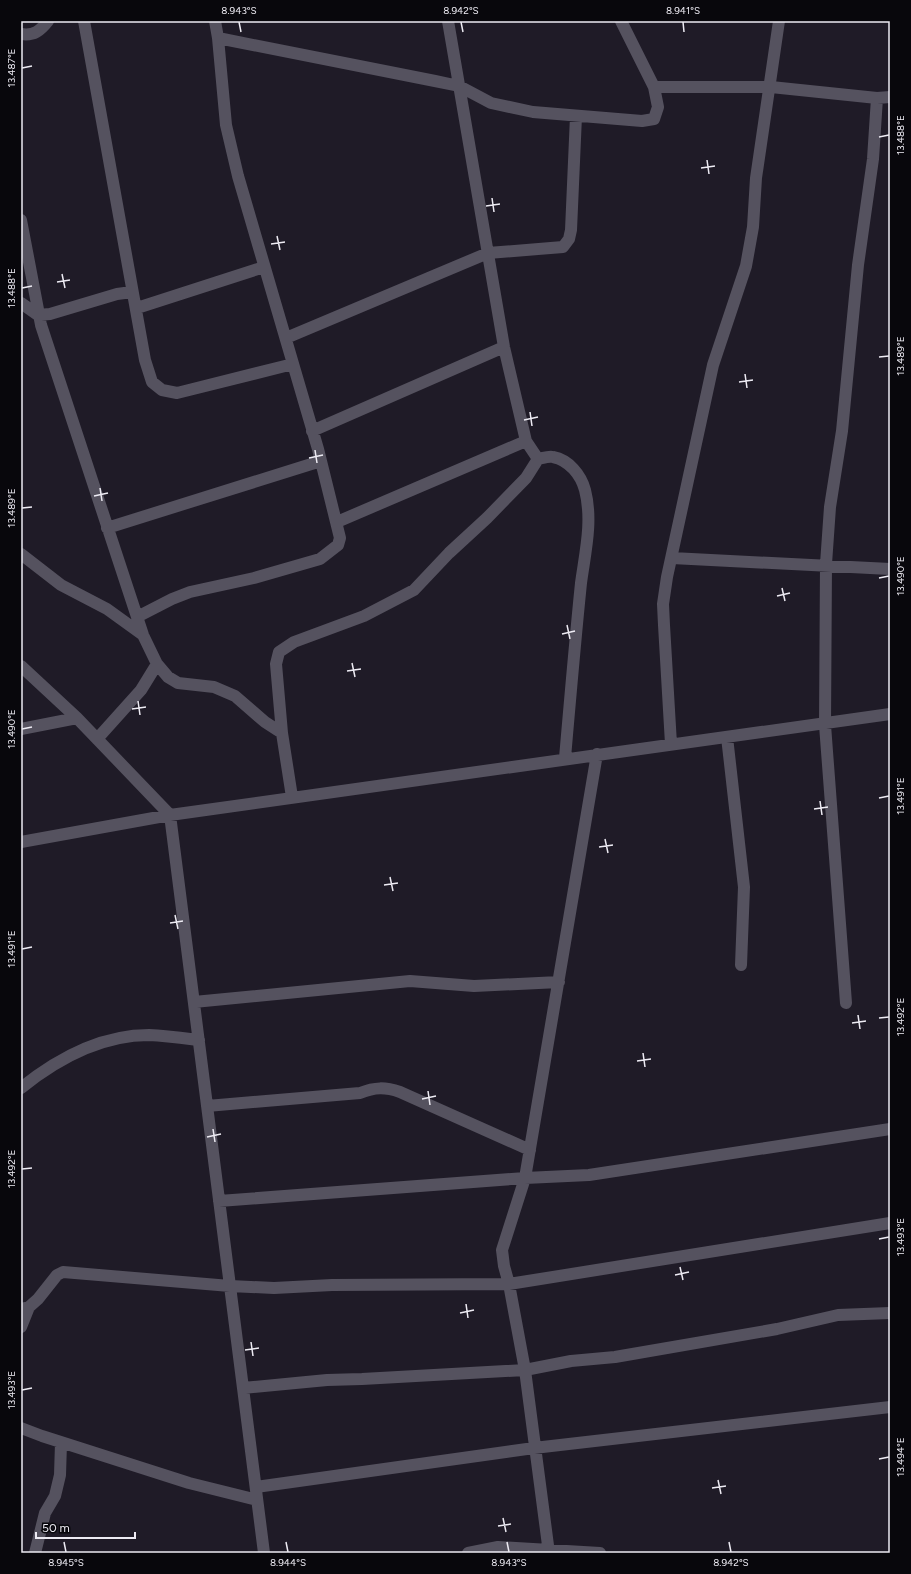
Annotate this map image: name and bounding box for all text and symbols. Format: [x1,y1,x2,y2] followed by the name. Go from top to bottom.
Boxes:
[221,4,257,17] text: 8.943°S
[443,4,479,17] text: 8.942°S
[666,4,700,17] text: 8.941°S
[5,48,18,87] text: 13.487°E
[894,115,907,155] text: 13.488°E
[5,268,18,308] text: 13.488°E
[894,336,907,376] text: 13.489°E
[5,488,18,528] text: 13.489°E
[894,556,907,596] text: 13.490°E
[5,709,18,749] text: 13.490°E
[894,777,907,815] text: 13.491°E
[5,930,18,968] text: 13.491°E
[894,998,907,1036] text: 13.492°E
[5,1150,18,1188] text: 13.492°E
[894,1218,907,1256] text: 13.493°E
[5,1371,18,1409] text: 13.493°E
[894,1437,907,1477] text: 13.494°E
[36,1514,135,1540] scale bar
[42,1521,70,1535] text: 50 m
[48,1556,84,1569] text: 8.945°S
[270,1556,306,1569] text: 8.944°S
[491,1556,527,1569] text: 8.943°S
[713,1556,749,1569] text: 8.942°S

